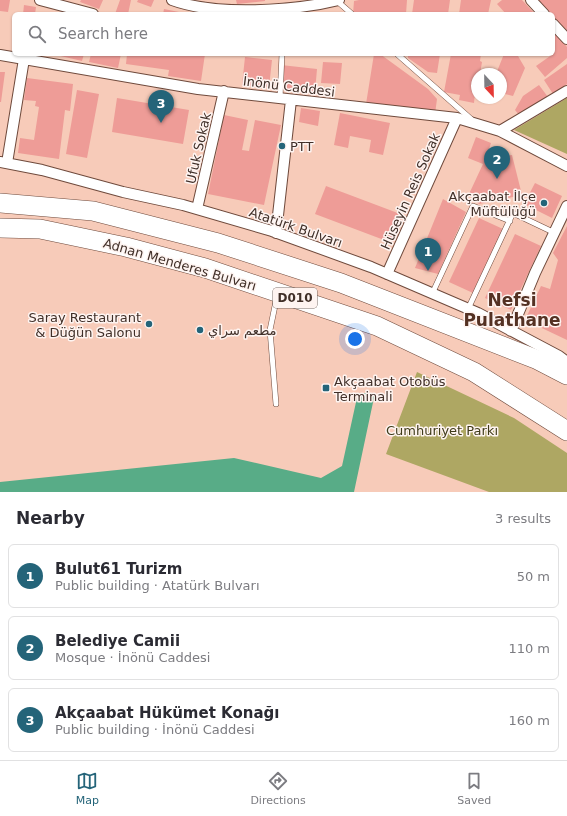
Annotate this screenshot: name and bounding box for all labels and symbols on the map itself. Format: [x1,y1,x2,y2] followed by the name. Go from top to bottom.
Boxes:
[471,68,507,104] north arrow
[242,73,336,100] street label: İnönü Caddesi
[148,90,174,123] pin: 3
[183,110,214,185] street label: Ufuk Sokak
[378,130,443,252] street label: Hüseyin Reis Sokak
[290,139,314,154] place label: PTT
[277,141,287,151] marker: PTT
[484,146,510,179] pin: 2
[448,189,536,219] place label: Akçaabat İlçe Müftülüğü
[539,198,549,208] marker: Akçaabat İlçe Müftülüğü
[247,205,344,250] street label: Atatürk Bulvarı
[102,235,258,294] street label: Adnan Menderes Bulvarı
[415,238,441,271] pin: 1
[273,288,317,308] road number: D010
[463,290,561,330] district label: Nefsi Pulathane
[28,310,141,340] place label: Saray Restaurant & Düğün Salonu
[144,319,154,329] marker: Saray Restaurant & Düğün Salonu
[208,323,277,339] place label: مطعم سراي
[195,325,205,335] marker: مطعم سراي
[345,329,365,349] your location
[333,374,446,404] place label: Akçaabat Otobüs Terminali
[321,383,331,393] marker: Akçaabat Otobüs Terminali
[386,423,498,438] park label: Cumhuriyet Parkı

